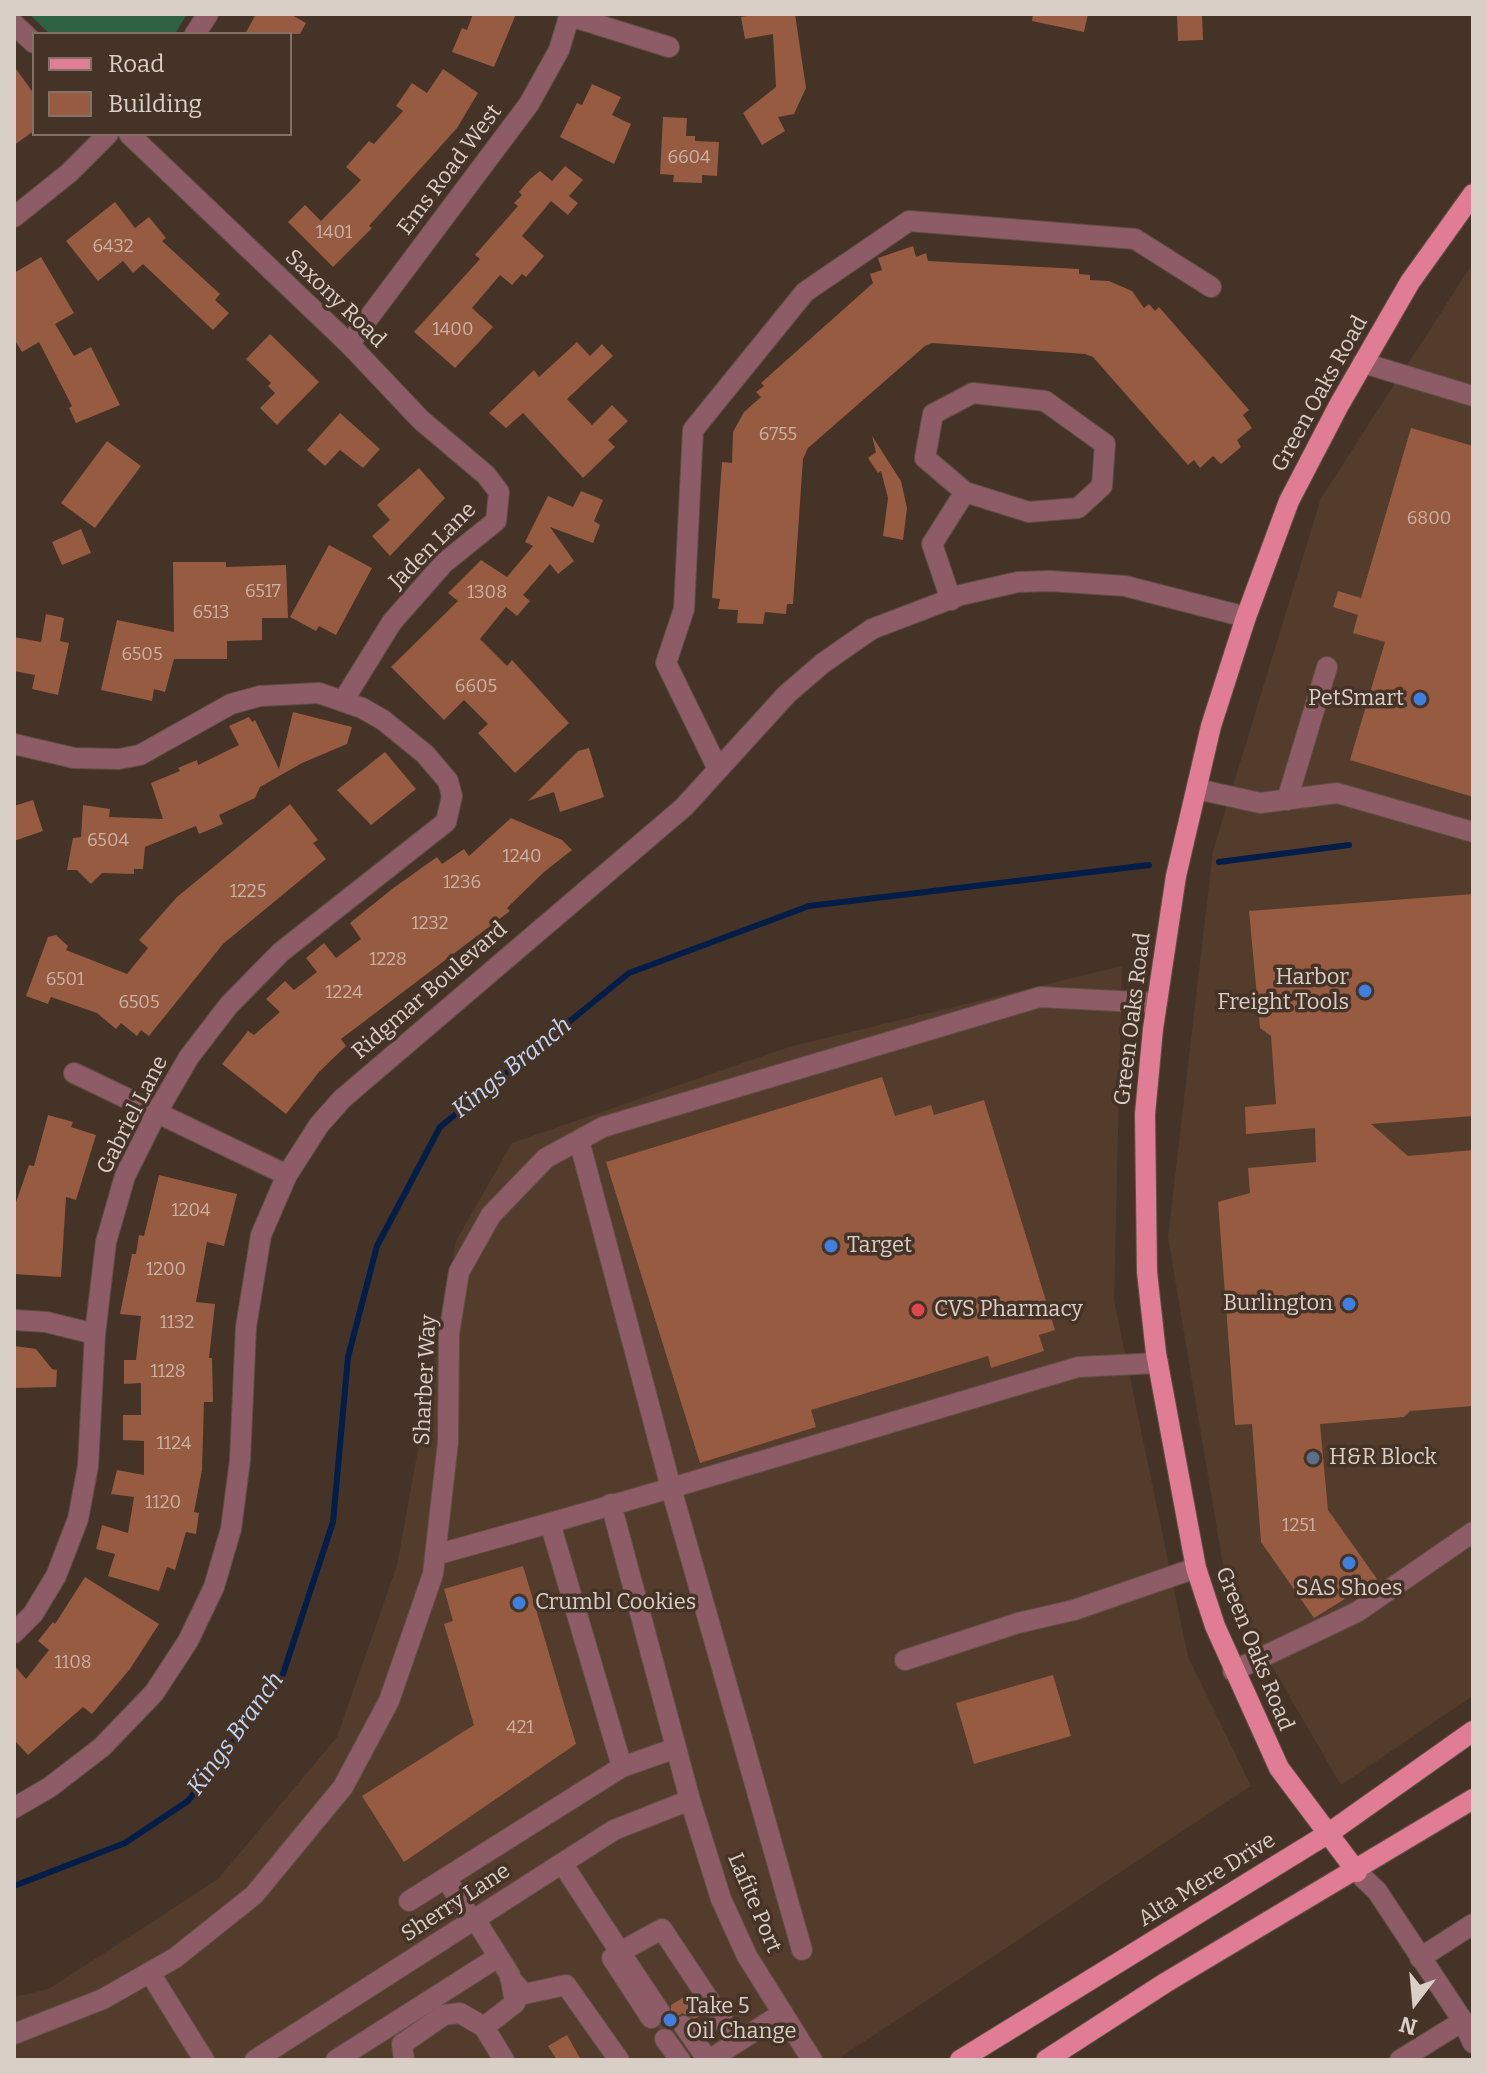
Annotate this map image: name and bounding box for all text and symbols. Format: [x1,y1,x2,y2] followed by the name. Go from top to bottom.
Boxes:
[32,32,292,136] legend
[108,50,164,78] text: Road
[108,90,202,118] text: Building
[392,99,508,241] street label: Ems Road West
[667,147,711,169] house number: 6604
[316,222,352,244] house number: 1401
[92,236,134,258] house number: 6432
[279,244,391,354] street label: Saxony Road
[1266,311,1374,477] street label: Green Oaks Road
[433,319,473,341] house number: 1400
[759,424,797,446] house number: 6755
[384,497,482,595] street label: Jaden Lane
[1407,508,1451,530] house number: 6800
[245,581,281,603] house number: 6517
[467,582,507,604] house number: 1308
[192,602,230,624] house number: 6513
[122,644,162,666] house number: 6505
[455,676,497,698] house number: 6605
[1308,686,1404,712] place label: PetSmart
[1411,690,1429,708] marker: PetSmart
[87,830,129,852] house number: 6504
[502,846,542,868] house number: 1240
[443,872,481,894] house number: 1236
[230,881,266,903] house number: 1225
[411,913,449,935] house number: 1232
[347,917,513,1065] street label: Ridgmar Boulevard
[1109,931,1157,1107] street label: Green Oaks Road
[369,949,407,971] house number: 1228
[1217,965,1349,1016] place label: Harbor Freight Tools
[46,969,84,991] house number: 6501
[325,982,363,1004] house number: 1224
[1356,982,1374,1000] marker: Harbor Freight Tools
[119,992,159,1014] house number: 6505
[447,1011,577,1125] water label: Kings Branch
[92,1051,174,1179] street label: Gabriel Lane
[171,1200,211,1222] house number: 1204
[847,1233,912,1259] place label: Target
[822,1237,840,1255] marker: Target
[146,1259,186,1281] house number: 1200
[1223,1291,1333,1317] place label: Burlington
[1340,1295,1358,1313] marker: Burlington
[934,1297,1083,1323] place label: CVS Pharmacy
[909,1301,927,1319] marker: CVS Pharmacy
[160,1312,194,1334] house number: 1132
[409,1314,443,1446] street label: Sharber Way
[150,1361,186,1383] house number: 1128
[157,1433,191,1455] house number: 1124
[1329,1445,1437,1471] place label: H&R Block
[1304,1449,1322,1467] marker: H&R Block
[145,1492,181,1514] house number: 1120
[1282,1515,1316,1537] house number: 1251
[1340,1554,1358,1572] marker: SAS Shoes
[1209,1563,1299,1735] street label: Green Oaks Road
[1295,1576,1403,1602] place label: SAS Shoes
[535,1590,696,1616] place label: Crumbl Cookies
[510,1594,528,1612] marker: Crumbl Cookies
[55,1652,91,1674] house number: 1108
[182,1667,290,1801] water label: Kings Branch
[506,1717,534,1739] house number: 421
[1133,1827,1281,1933] street label: Alta Mere Drive
[721,1849,787,1957] street label: Lafite Port
[397,1858,515,1948] street label: Sherry Lane
[1375,1962,1455,2042] north arrow
[686,1994,797,2046] place label: Take 5 Oil Change
[1396,2010,1420,2041] text: N
[661,2011,679,2029] marker: Take 5 Oil Change

